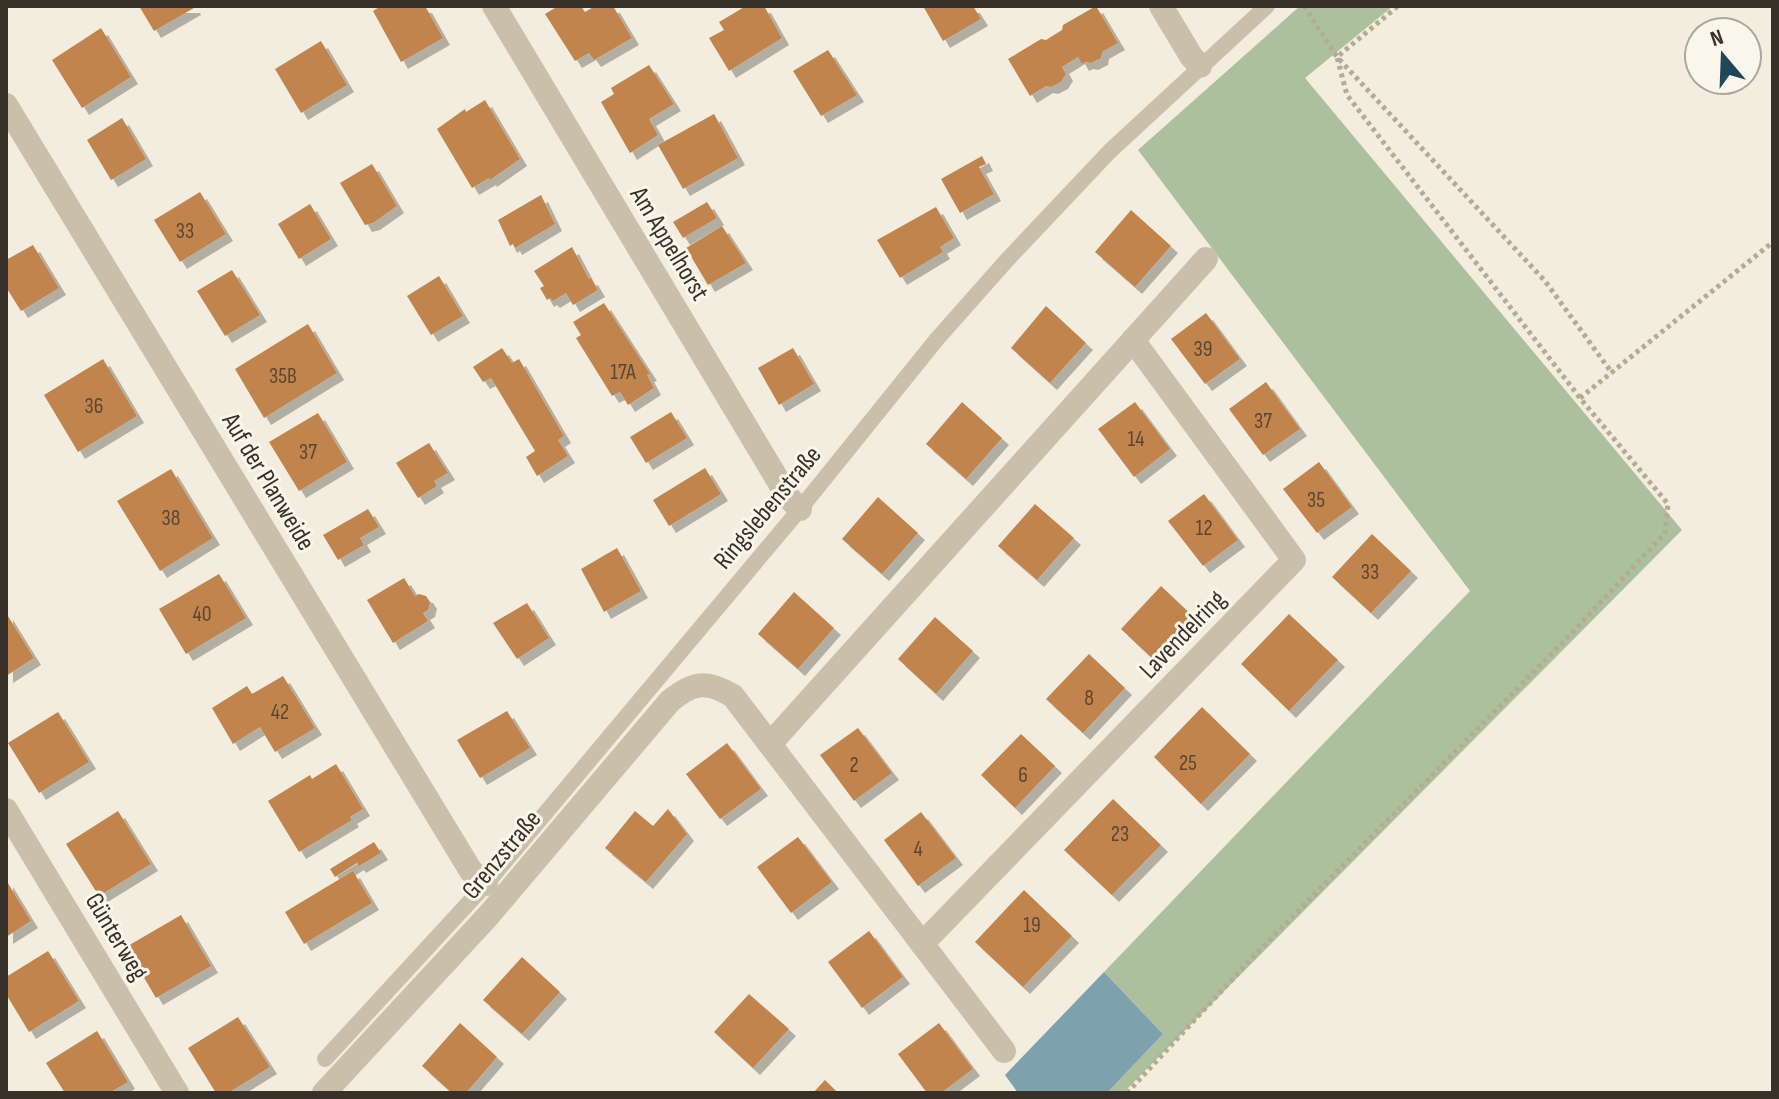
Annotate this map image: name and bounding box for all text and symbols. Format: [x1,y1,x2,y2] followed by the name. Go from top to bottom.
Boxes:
[1683,16,1763,96] north arrow
[1707,24,1727,53] text: N
[622,181,715,307] street label: Am Appelhorst
[176,218,194,245] house number: 33
[1194,336,1212,363] house number: 39
[610,359,636,386] house number: 17A
[269,363,297,390] house number: 35B
[85,393,103,420] house number: 36
[214,407,321,556] street label: Auf der Planweide
[1254,408,1272,435] house number: 37
[1128,426,1144,453] house number: 14
[299,439,317,466] house number: 37
[708,440,828,576] street label: Ringslebenstraße
[1307,487,1325,514] house number: 35
[162,505,180,532] house number: 38
[1195,515,1213,542] house number: 12
[1361,559,1379,586] house number: 33
[1133,584,1233,686] street label: Lavendelring
[192,601,212,628] house number: 40
[1084,685,1094,712] house number: 8
[271,699,289,726] house number: 42
[1179,750,1197,777] house number: 25
[849,752,859,779] house number: 2
[1018,762,1028,789] house number: 6
[456,804,548,906] street label: Grenzstraße
[1111,821,1129,848] house number: 23
[913,836,923,863] house number: 4
[78,888,154,986] street label: Günterweg
[1023,912,1041,939] house number: 19

